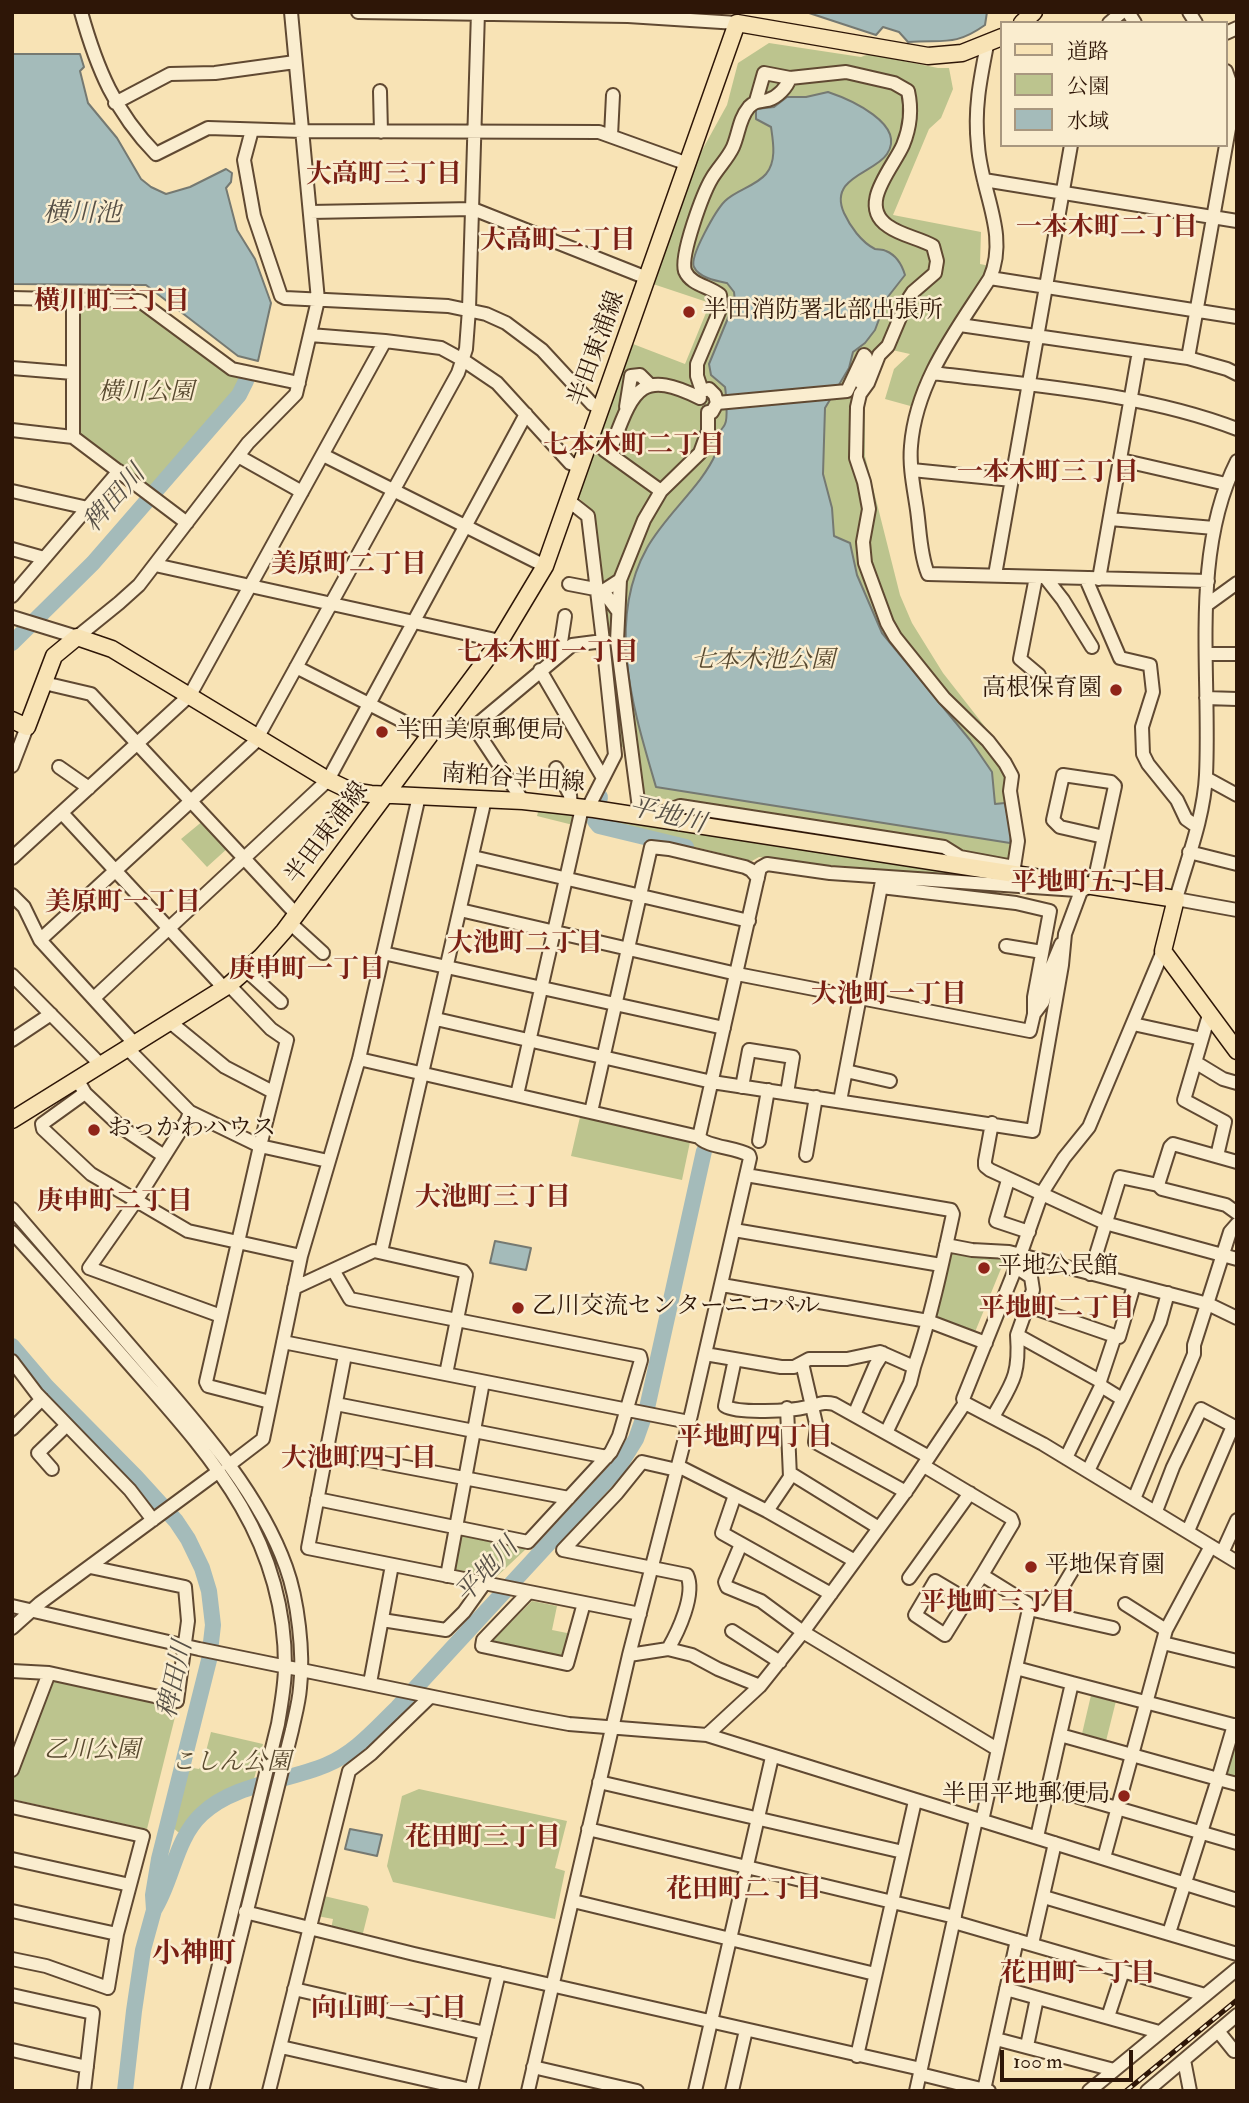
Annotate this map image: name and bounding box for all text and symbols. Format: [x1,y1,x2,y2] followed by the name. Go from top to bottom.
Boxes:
[1000,21,1228,147] legend
[1067,38,1109,65] text: 道路
[1067,73,1109,100] text: 公園
[1067,108,1109,135] text: 水域
[306,160,462,192] district label: 大高町三丁目
[43,199,121,231] water label: 横川池
[1016,213,1198,245] district label: 一本木町二丁目
[480,226,636,258] district label: 大高町二丁目
[34,287,190,319] district label: 横川町三丁目
[564,288,632,410] street label: 半田東浦線
[703,298,943,326] place label: 半田消防署北部出張所
[681,304,697,320] marker: 半田消防署北部出張所
[98,380,194,408] park label: 横川公園
[543,431,725,463] district label: 七本木町二丁目
[957,458,1139,490] district label: 一本木町三丁目
[79,460,153,540] water label: 稗田川
[271,550,427,582] district label: 美原町二丁目
[457,638,639,670] district label: 七本木町一丁目
[691,648,835,676] park label: 七本木池公園
[982,676,1102,704] place label: 高根保育園
[1108,682,1124,698] marker: 高根保育園
[396,718,564,746] place label: 半田美原郵便局
[374,724,390,740] marker: 半田美原郵便局
[440,761,586,799] street label: 南粕谷半田線
[280,777,376,891] street label: 半田東浦線
[625,792,709,842] water label: 平地川
[1011,868,1167,900] district label: 平地町五丁目
[45,888,201,920] district label: 美原町一丁目
[447,929,603,961] district label: 大池町二丁目
[229,955,385,987] district label: 庚申町一丁目
[811,980,967,1012] district label: 大池町一丁目
[108,1116,276,1144] place label: おっかわハウス
[86,1122,102,1138] marker: おっかわハウス
[415,1183,571,1215] district label: 大池町三丁目
[37,1187,193,1219] district label: 庚申町二丁目
[998,1254,1118,1282] place label: 平地公民館
[976,1260,992,1276] marker: 平地公民館
[532,1294,820,1322] place label: 乙川交流センターニコパル
[979,1294,1135,1326] district label: 平地町二丁目
[510,1300,526,1316] marker: 乙川交流センターニコパル
[677,1423,833,1455] district label: 平地町四丁目
[281,1444,437,1476] district label: 大池町四丁目
[450,1533,526,1611] water label: 平地川
[1045,1553,1165,1581] place label: 平地保育園
[1023,1559,1039,1575] marker: 平地保育園
[920,1588,1076,1620] district label: 平地町三丁目
[154,1639,200,1721] water label: 稗田川
[44,1738,140,1766] park label: 乙川公園
[171,1750,291,1778] park label: こしん公園
[942,1782,1110,1810] place label: 半田平地郵便局
[1116,1788,1132,1804] marker: 半田平地郵便局
[405,1823,561,1855] district label: 花田町三丁目
[666,1875,822,1907] district label: 花田町二丁目
[152,1939,236,1973] district label: 小神町
[1000,1959,1156,1991] district label: 花田町一丁目
[311,1994,467,2026] district label: 向山町一丁目
[1004,2036,1137,2080] scale bar
[1013,2048,1063,2075] text: 100 m

